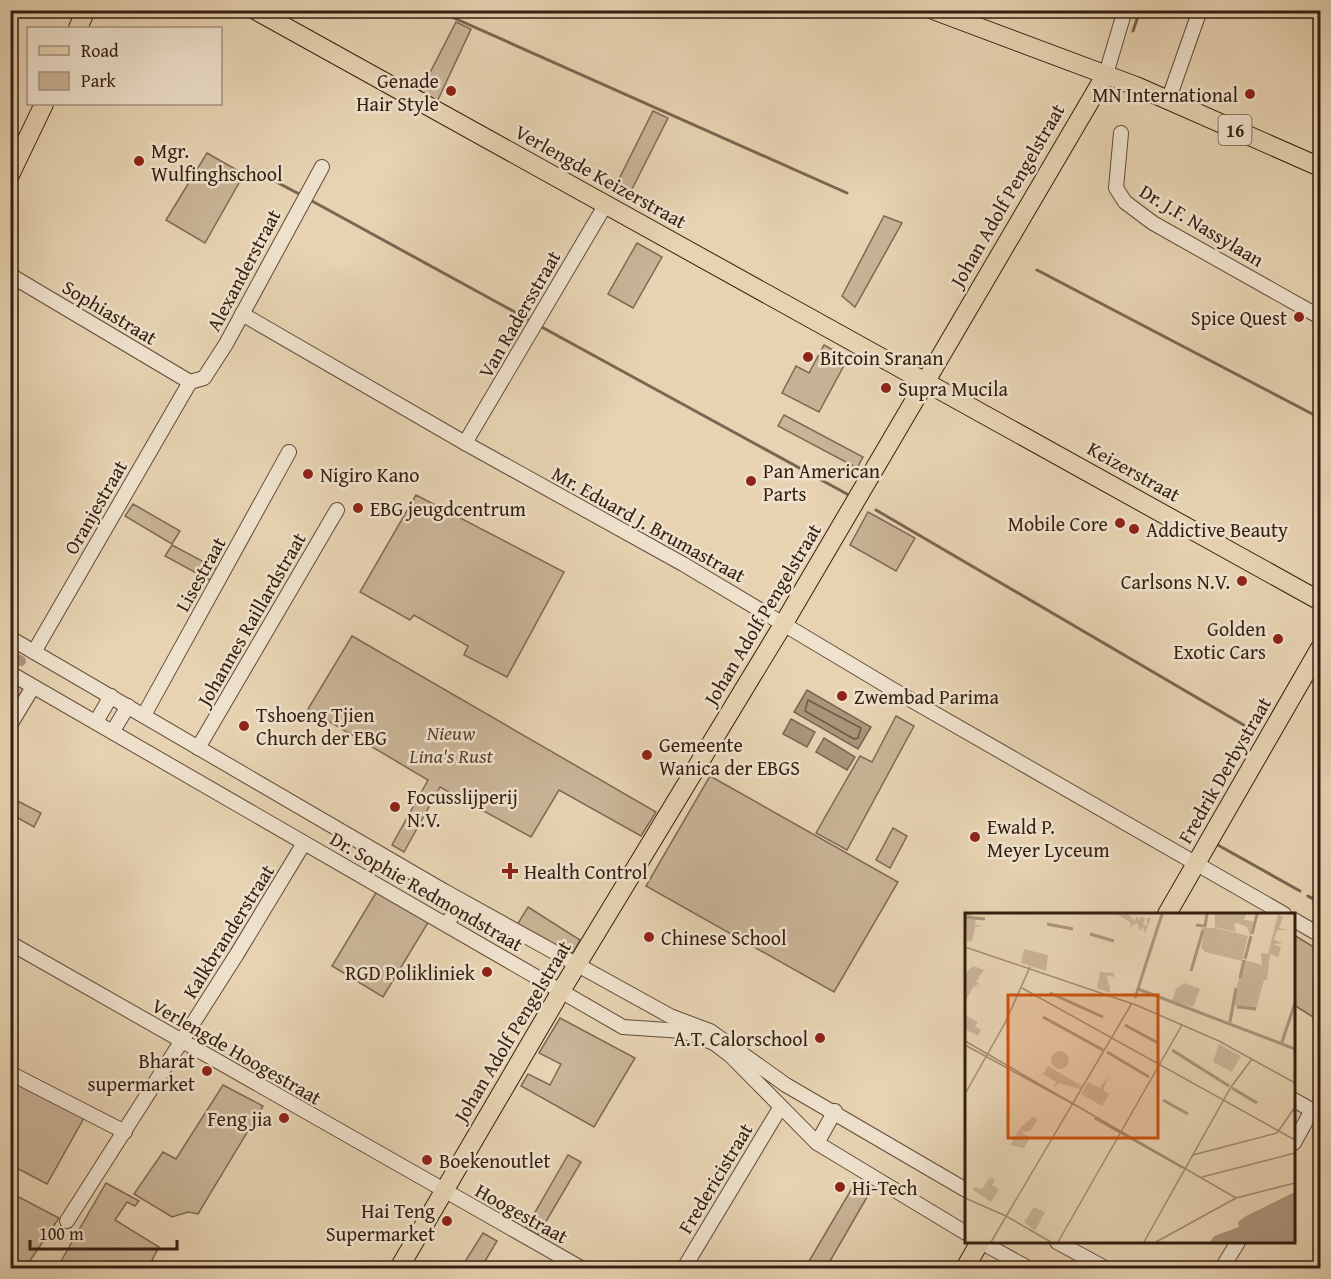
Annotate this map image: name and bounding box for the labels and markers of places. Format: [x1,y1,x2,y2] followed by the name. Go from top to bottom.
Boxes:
[356,66,439,118] place label: Genade Hair Style
[1092,80,1238,109] place label: MN International
[444,84,458,98] marker: Genade Hair Style
[1243,87,1257,101] marker: MN International
[151,136,283,188] place label: Mgr. Wulfinghschool
[132,154,146,168] marker: Mgr. Wulfinghschool
[1191,303,1287,332] place label: Spice Quest
[1292,310,1306,324] marker: Spice Quest
[820,343,944,372] place label: Bitcoin Sranan
[801,350,815,364] marker: Bitcoin Sranan
[898,374,1009,403] place label: Supra Mucila
[879,381,893,395] marker: Supra Mucila
[763,456,880,508] place label: Pan American Parts
[320,460,420,489] place label: Nigiro Kano
[301,467,315,481] marker: Nigiro Kano
[744,474,758,488] marker: Pan American Parts
[370,494,526,523] place label: EBG jeugdcentrum
[351,501,365,515] marker: EBG jeugdcentrum
[1008,509,1108,538] place label: Mobile Core
[1146,515,1288,544] place label: Addictive Beauty
[1113,516,1127,530] marker: Mobile Core
[1127,522,1141,536] marker: Addictive Beauty
[1121,567,1230,596] place label: Carlsons N.V.
[1235,574,1249,588] marker: Carlsons N.V.
[1173,614,1266,666] place label: Golden Exotic Cars
[1271,632,1285,646] marker: Golden Exotic Cars
[854,682,999,711] place label: Zwembad Parima
[835,689,849,703] marker: Zwembad Parima
[256,700,387,752] place label: Tshoeng Tjien Church der EBG
[237,719,251,733] marker: Tshoeng Tjien Church der EBG
[659,730,800,782] place label: Gemeente Wanica der EBGS
[640,748,654,762] marker: Gemeente Wanica der EBGS
[407,782,518,834] place label: Focusslijperij N.V.
[388,800,402,814] marker: Focusslijperij N.V.
[987,812,1110,864] place label: Ewald P. Meyer Lyceum
[968,830,982,844] marker: Ewald P. Meyer Lyceum
[524,857,648,886] place label: Health Control
[501,862,519,880] marker: Health Control
[661,923,787,952] place label: Chinese School
[642,930,656,944] marker: Chinese School
[345,958,476,987] place label: RGD Polikliniek
[480,965,494,979] marker: RGD Polikliniek
[674,1024,808,1053] place label: A.T. Calorschool
[813,1031,827,1045] marker: A.T. Calorschool
[88,1046,195,1098] place label: Bharat supermarket
[200,1064,214,1078] marker: Bharat supermarket
[208,1104,273,1133] place label: Feng jia
[277,1111,291,1125] marker: Feng jia
[439,1146,550,1175] place label: Boekenoutlet
[420,1153,434,1167] marker: Boekenoutlet
[852,1173,917,1202] place label: Hi-Tech
[833,1180,847,1194] marker: Hi-Tech
[326,1196,435,1248] place label: Hai Teng Supermarket
[440,1214,454,1228] marker: Hai Teng Supermarket

